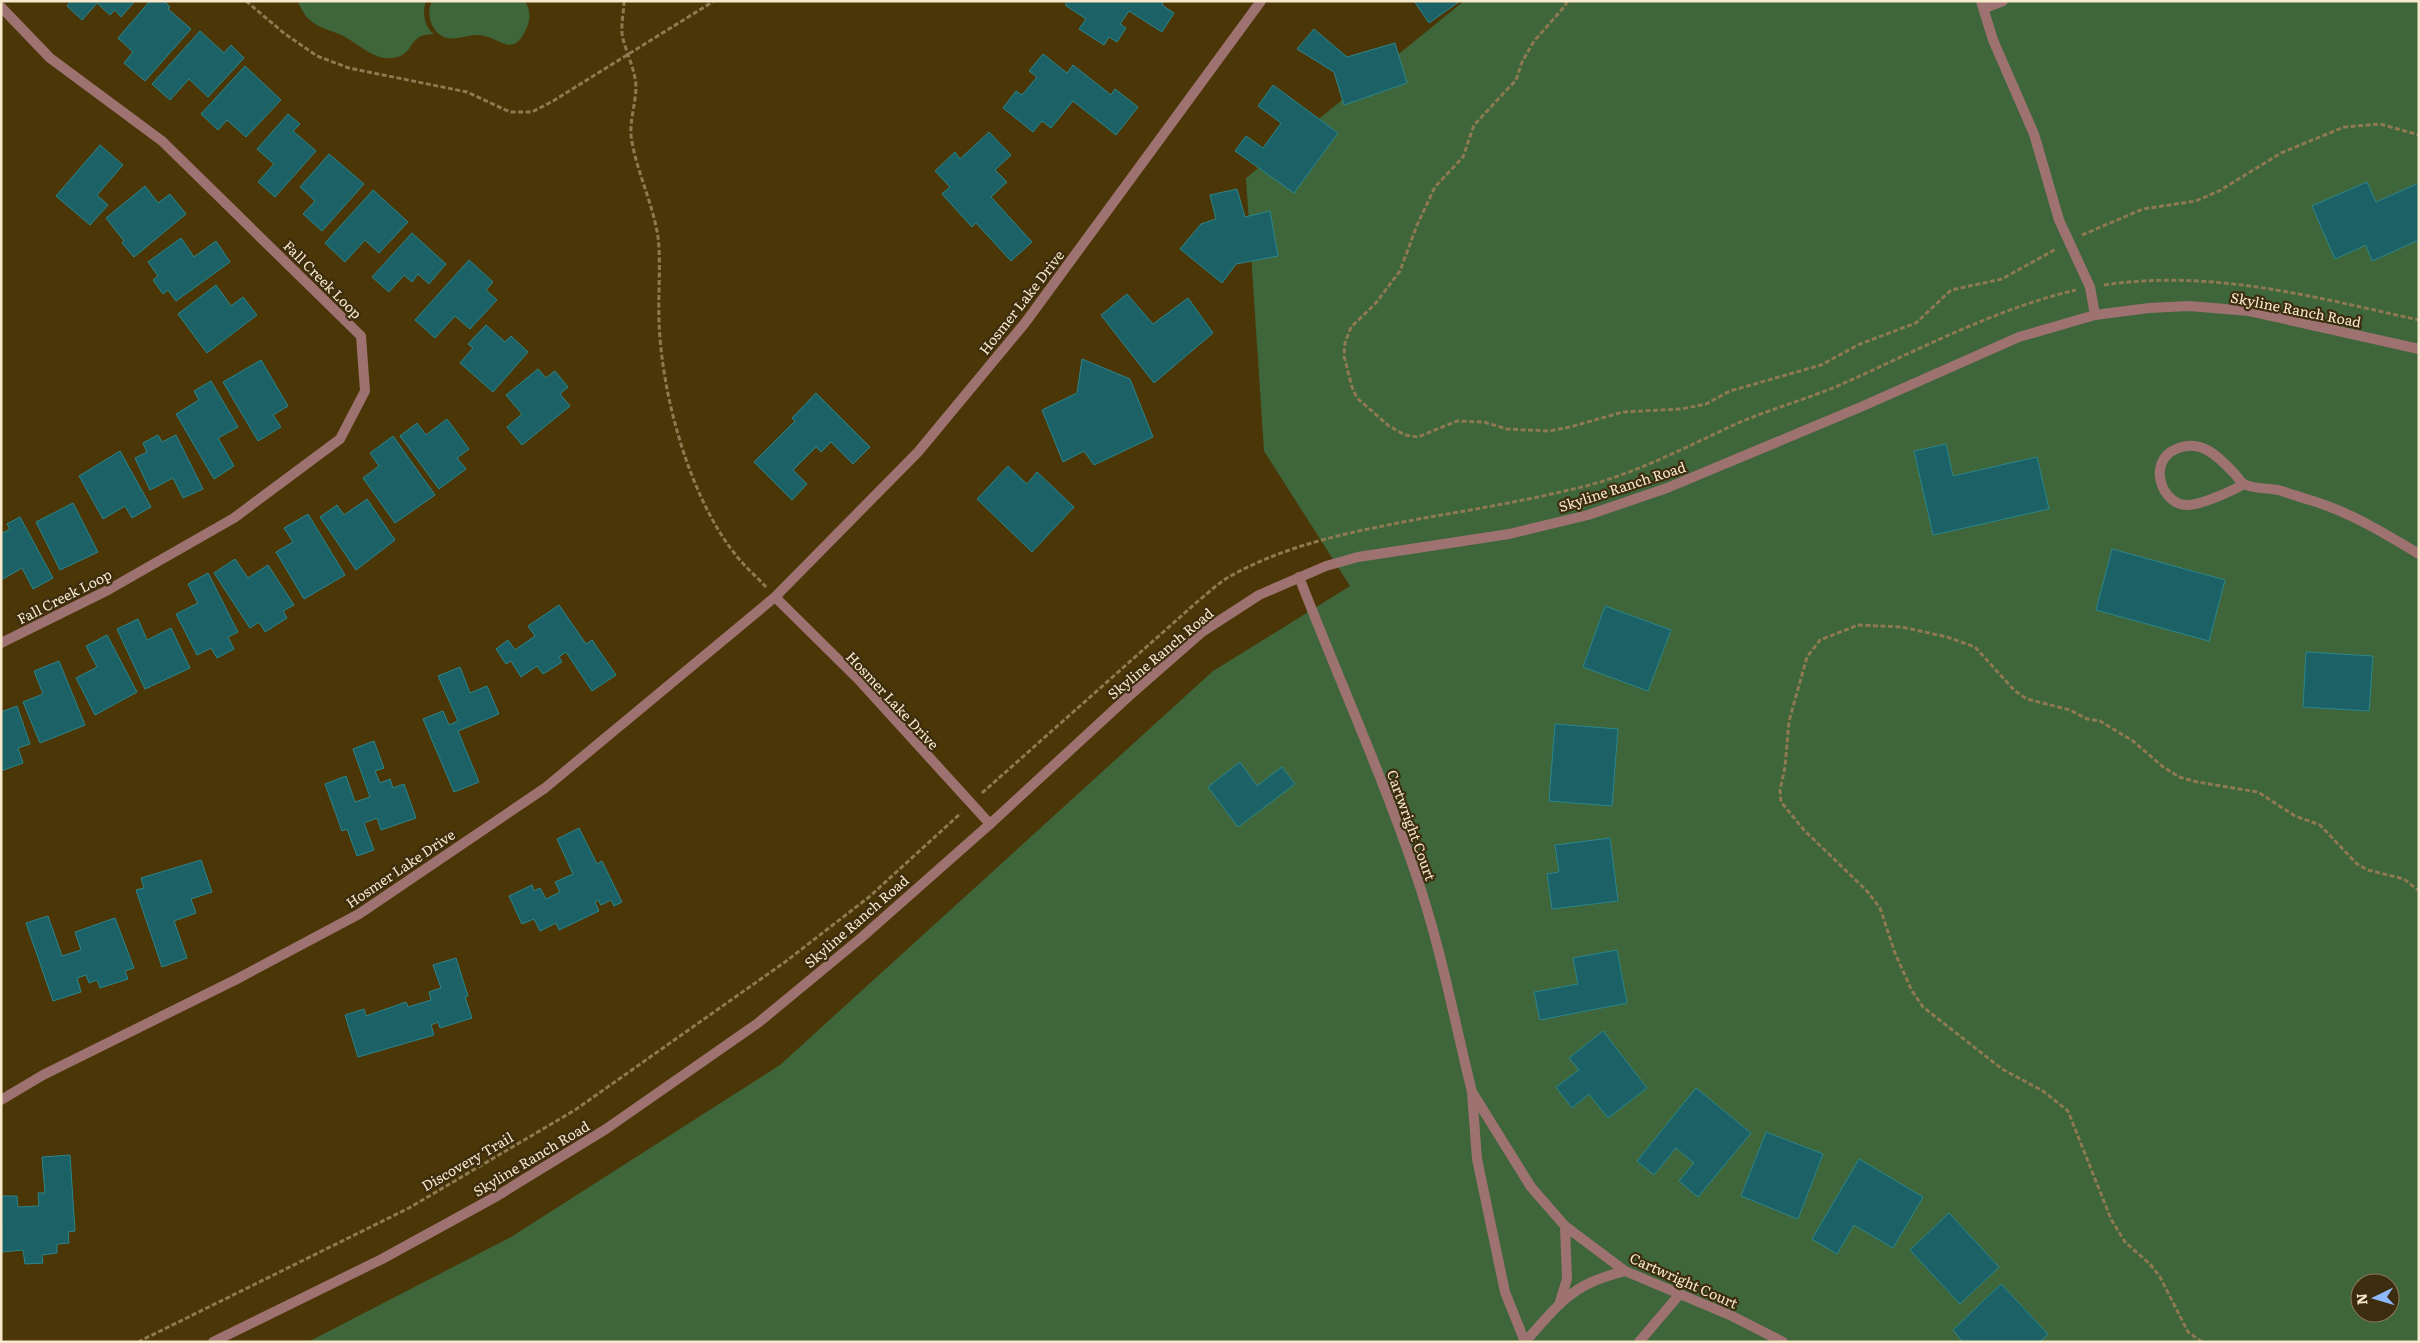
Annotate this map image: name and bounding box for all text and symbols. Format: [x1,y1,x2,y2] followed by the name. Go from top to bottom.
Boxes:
[279,235,367,323] street label: Fall Creek Loop
[974,246,1068,358] street label: Hosmer Lake Drive
[2229,287,2363,332] street label: Skyline Ranch Road
[1556,456,1689,516] street label: Skyline Ranch Road
[13,564,115,628] street label: Fall Creek Loop
[1103,602,1218,703] street label: Skyline Ranch Road
[842,646,944,754] street label: Hosmer Lake Drive
[1383,767,1441,883] street label: Cartwright Court
[341,824,459,912] street label: Hosmer Lake Drive
[799,870,913,972] street label: Skyline Ranch Road
[469,1115,593,1201] street label: Skyline Ranch Road
[418,1127,517,1195] street label: Discovery Trail
[1627,1247,1742,1313] street label: Cartwright Court
[2350,1273,2400,1323] north arrow
[2351,1292,2372,1306] text: N

